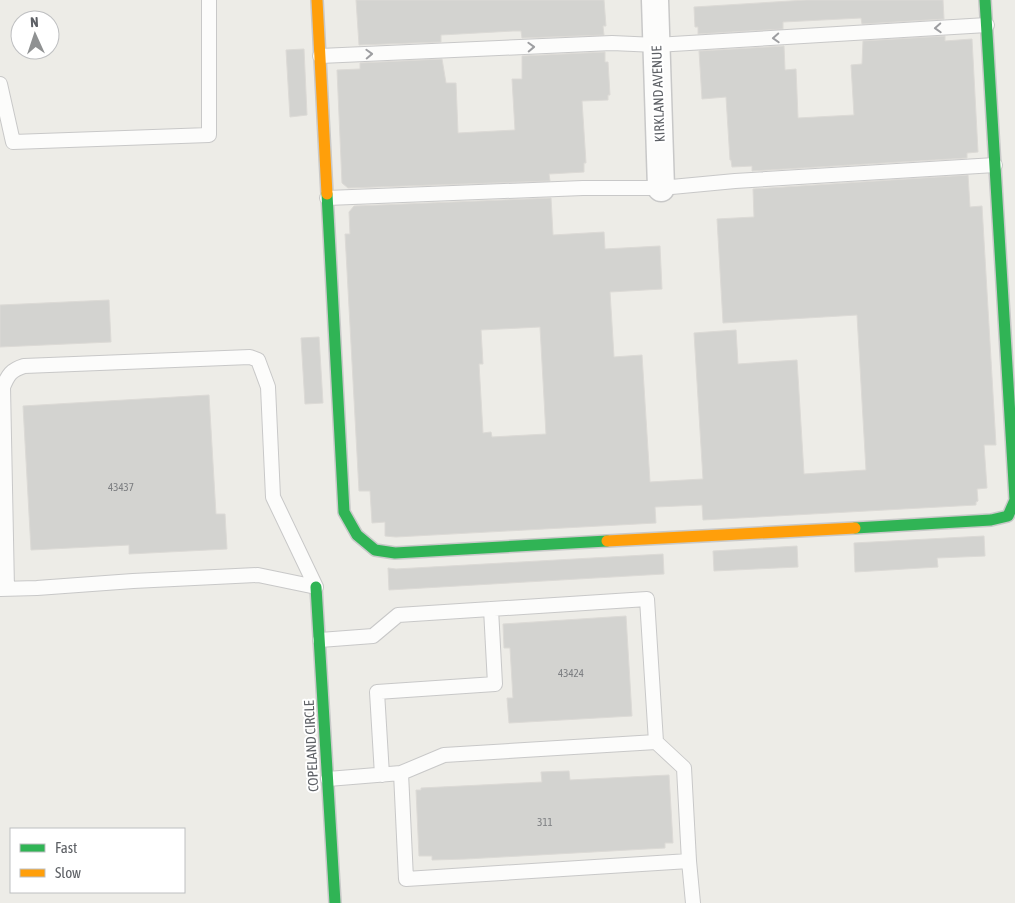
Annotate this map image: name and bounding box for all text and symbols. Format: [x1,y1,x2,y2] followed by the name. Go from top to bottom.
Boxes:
[10,10,60,60] north arrow
[30,14,39,30] text: N
[934,23,942,34] one-way arrow
[772,32,780,43] one-way arrow
[528,42,535,52] one-way arrow
[648,45,668,142] street label: KIRKLAND AVENUE
[365,49,373,59] one-way arrow
[108,481,134,493] house number: 43437
[558,667,584,679] house number: 43424
[301,700,321,792] street label: COPELAND CIRCLE
[537,816,553,828] house number: 311
[10,828,185,893] legend
[55,839,77,856] text: Fast
[55,864,81,881] text: Slow

